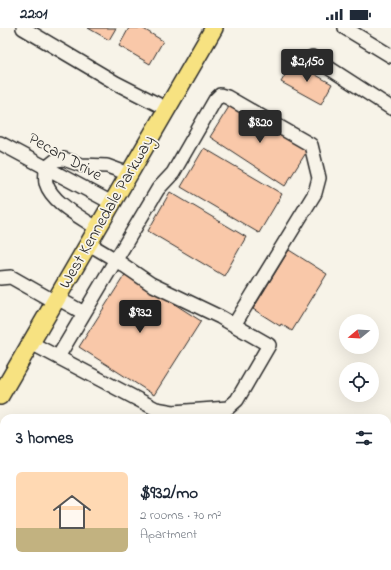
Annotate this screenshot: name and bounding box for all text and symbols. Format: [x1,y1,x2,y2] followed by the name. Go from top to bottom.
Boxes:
[20,3,47,25] text: 22:01
[274,49,340,83] pin: $2,150
[290,52,324,71] text: $2,150
[236,110,284,144] pin: $820
[248,113,272,132] text: $820
[23,126,107,188] street label: Pecan Drive
[53,131,162,294] street label: West Kennedale Parkway
[116,300,164,334] pin: $932
[128,303,152,322] text: $932
[339,314,379,354] north arrow
[339,314,379,402] map controls
[339,362,379,402] button: locate
[16,426,74,451] text: 3 homes
[353,427,375,449] icon: filters
[140,481,198,506] text: $932/mo
[48,488,96,536] icon: home
[140,506,221,525] text: 2 rooms · 70 m²
[140,525,197,544] text: Apartment

